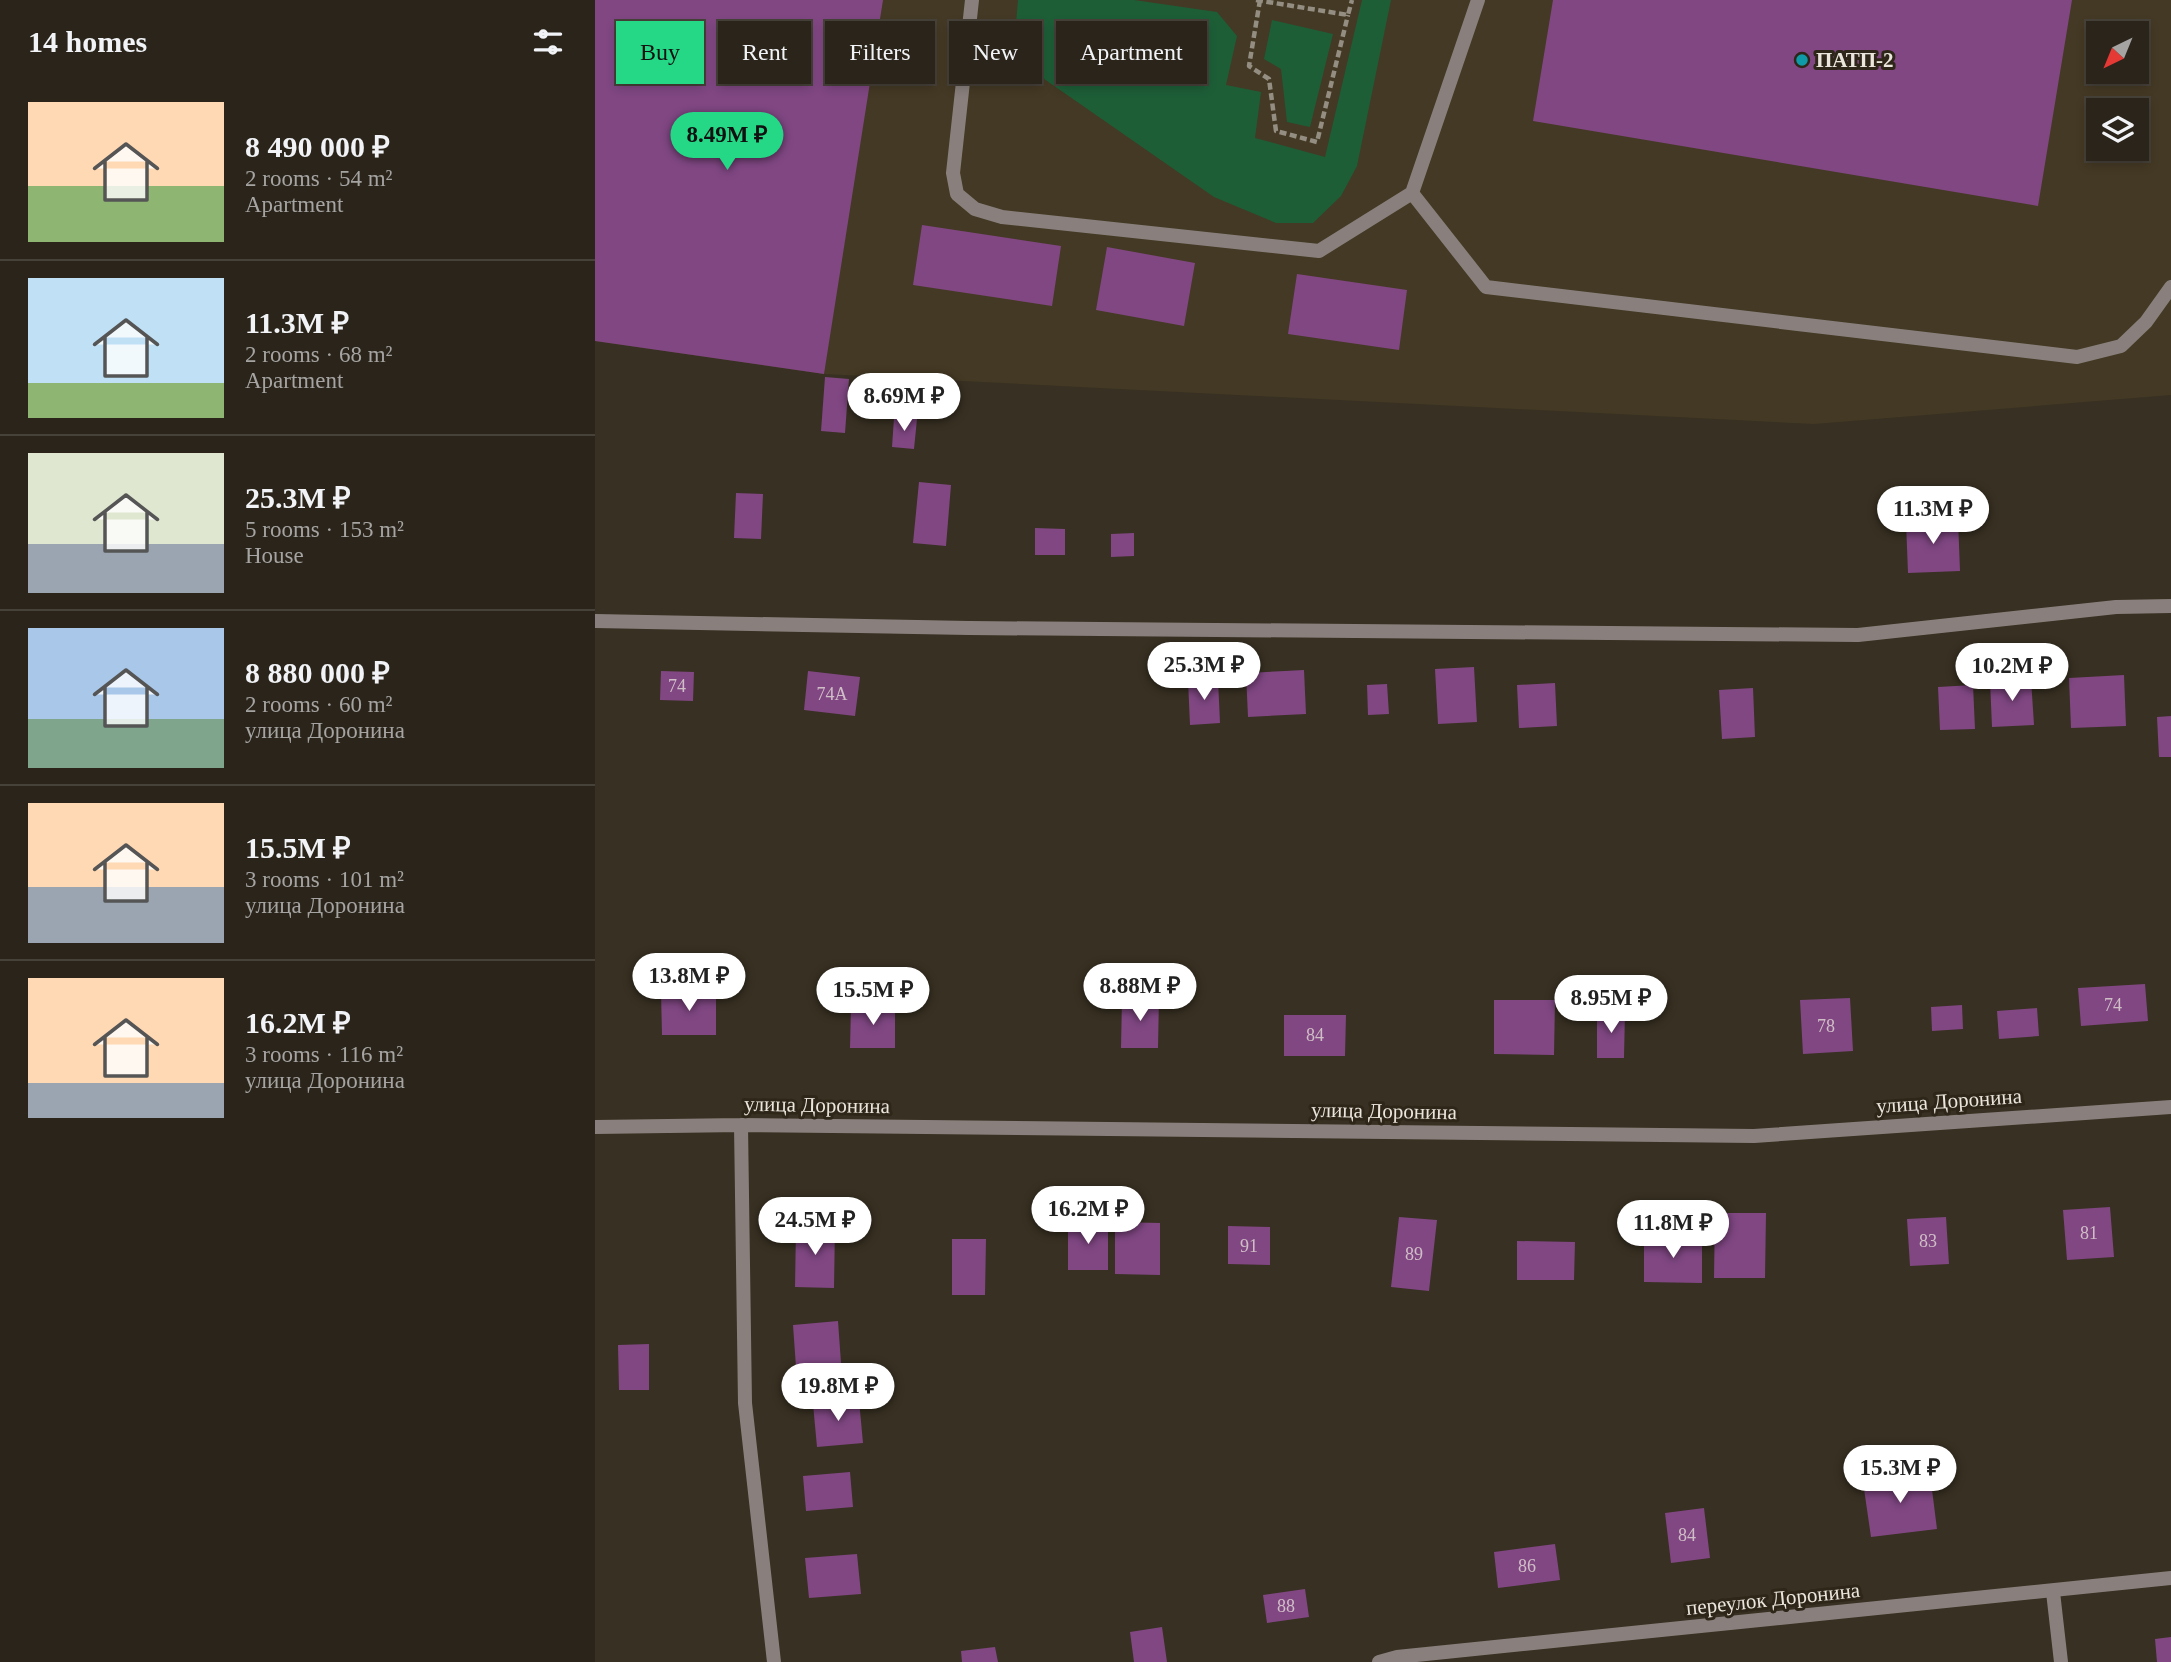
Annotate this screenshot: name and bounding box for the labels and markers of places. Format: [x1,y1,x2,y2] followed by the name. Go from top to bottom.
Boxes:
[1816,48,1894,72] place label: ПАТП-2
[1794,52,1810,68] marker: ПАТП-2
[662,113,792,172] pin: 8.49M ₽
[839,374,969,433] pin: 8.69M ₽
[1868,486,1998,546] pin: 11.3M ₽
[1139,642,1269,702] pin: 25.3M ₽
[1947,644,2077,703] pin: 10.2M ₽
[624,954,754,1013] pin: 13.8M ₽
[1075,964,1205,1023] pin: 8.88M ₽
[808,968,938,1027] pin: 15.5M ₽
[1546,976,1676,1035] pin: 8.95M ₽
[1023,1186,1153,1246] pin: 16.2M ₽
[750,1198,880,1257] pin: 24.5M ₽
[1608,1200,1738,1260] pin: 11.8M ₽
[773,1364,903,1423] pin: 19.8M ₽
[1835,1446,1965,1505] pin: 15.3M ₽

